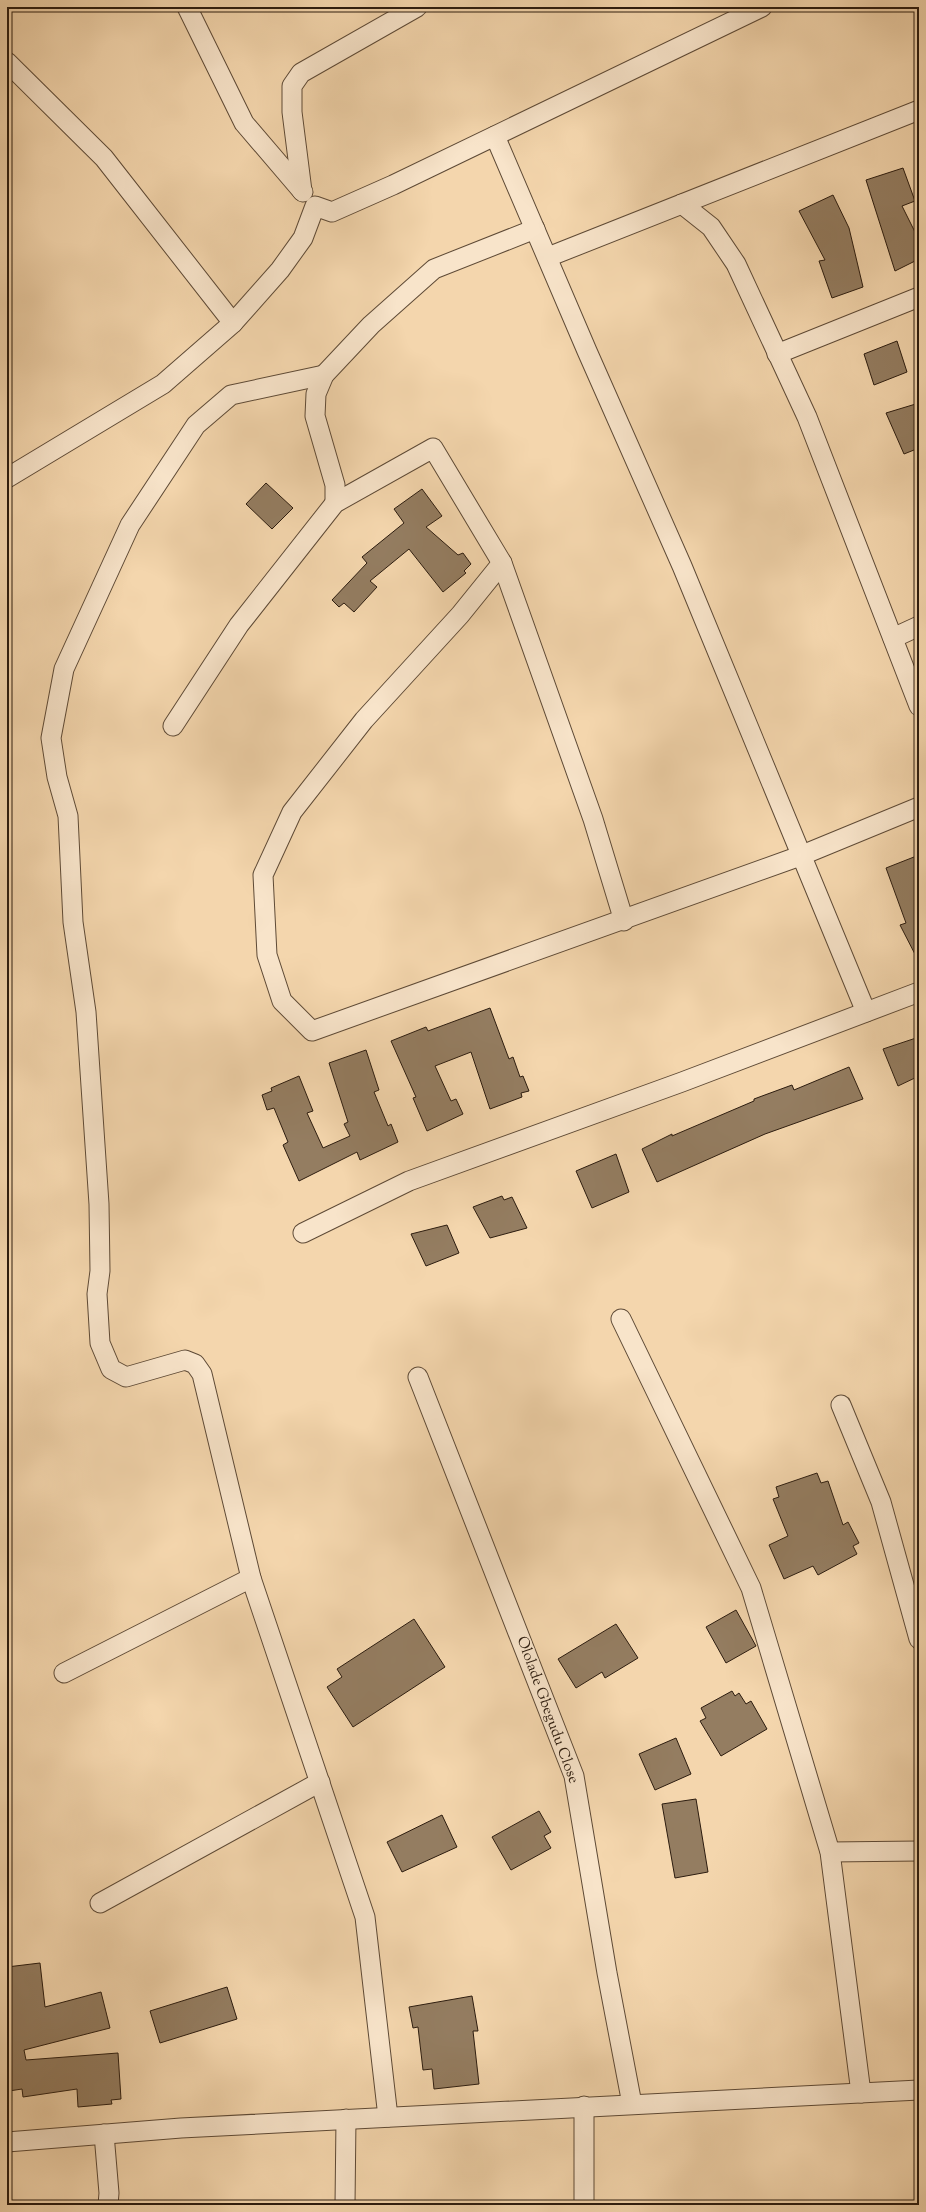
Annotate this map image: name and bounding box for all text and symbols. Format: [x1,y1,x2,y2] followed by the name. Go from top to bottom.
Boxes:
[511,1633,583,1787] street label: Ololade Gbegudu Close

